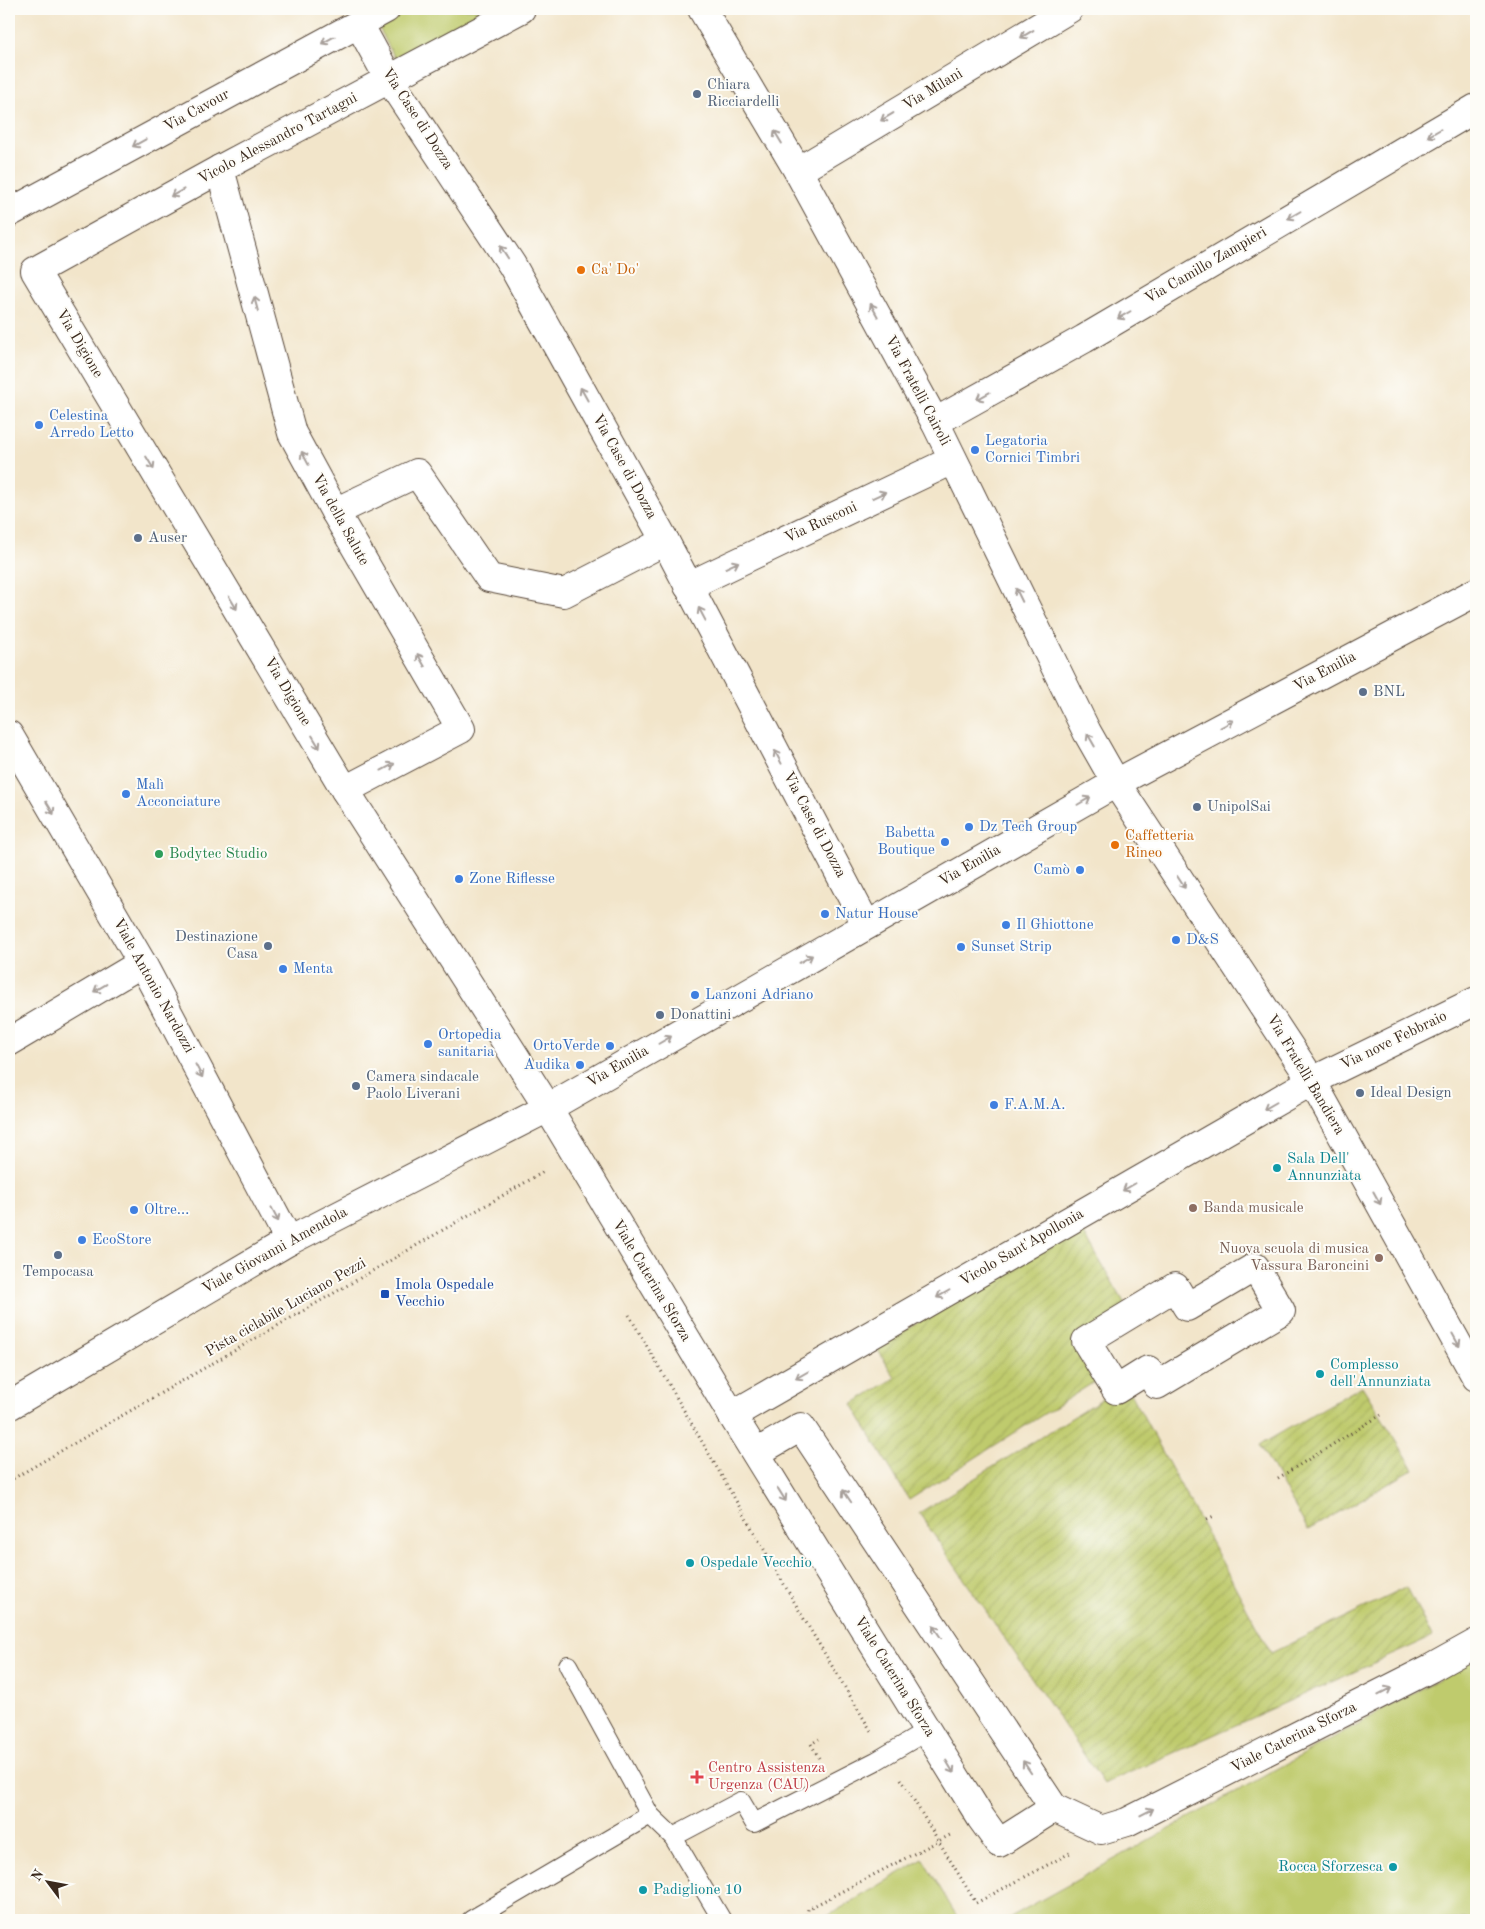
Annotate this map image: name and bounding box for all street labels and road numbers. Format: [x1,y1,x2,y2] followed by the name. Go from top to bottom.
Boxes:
[379,66,456,173] street label: Via Case di Dozza
[901,66,965,114] street label: Via Milani
[162,87,232,135] street label: Via Cavour
[196,91,360,187] street label: Vicolo Alessandro Tartagni
[1143,225,1269,307] street label: Via Camillo Zampieri
[53,307,105,381] street label: Via Digione
[882,334,952,448] street label: Via Fratelli Cairoli
[589,412,659,523] street label: Via Case di Dozza
[309,472,371,568] street label: Via della Salute
[782,500,860,546] street label: Via Rusconi
[1291,649,1359,695] street label: Via Emilia
[261,655,313,729] street label: Via Digione
[780,770,848,881] street label: Via Case di Dozza
[937,842,1004,890] street label: Via Emilia
[110,916,196,1056] street label: Viale Antonio Nardozzi
[1338,1009,1450,1073] street label: Via nove Febbraio
[1263,1012,1347,1138] street label: Via Fratelli Bandiera
[585,1043,652,1091] street label: Via Emilia
[200,1204,351,1297] street label: Viale Giovanni Amendola
[958,1206,1087,1290] street label: Vicolo Sant'Apollonia
[609,1218,694,1345] street label: Viale Caterina Sforza
[203,1256,369,1360] street label: Pista ciclabile Luciano Pezzi
[851,1614,937,1740] street label: Viale Caterina Sforza
[1229,1700,1360,1776] street label: Viale Caterina Sforza

